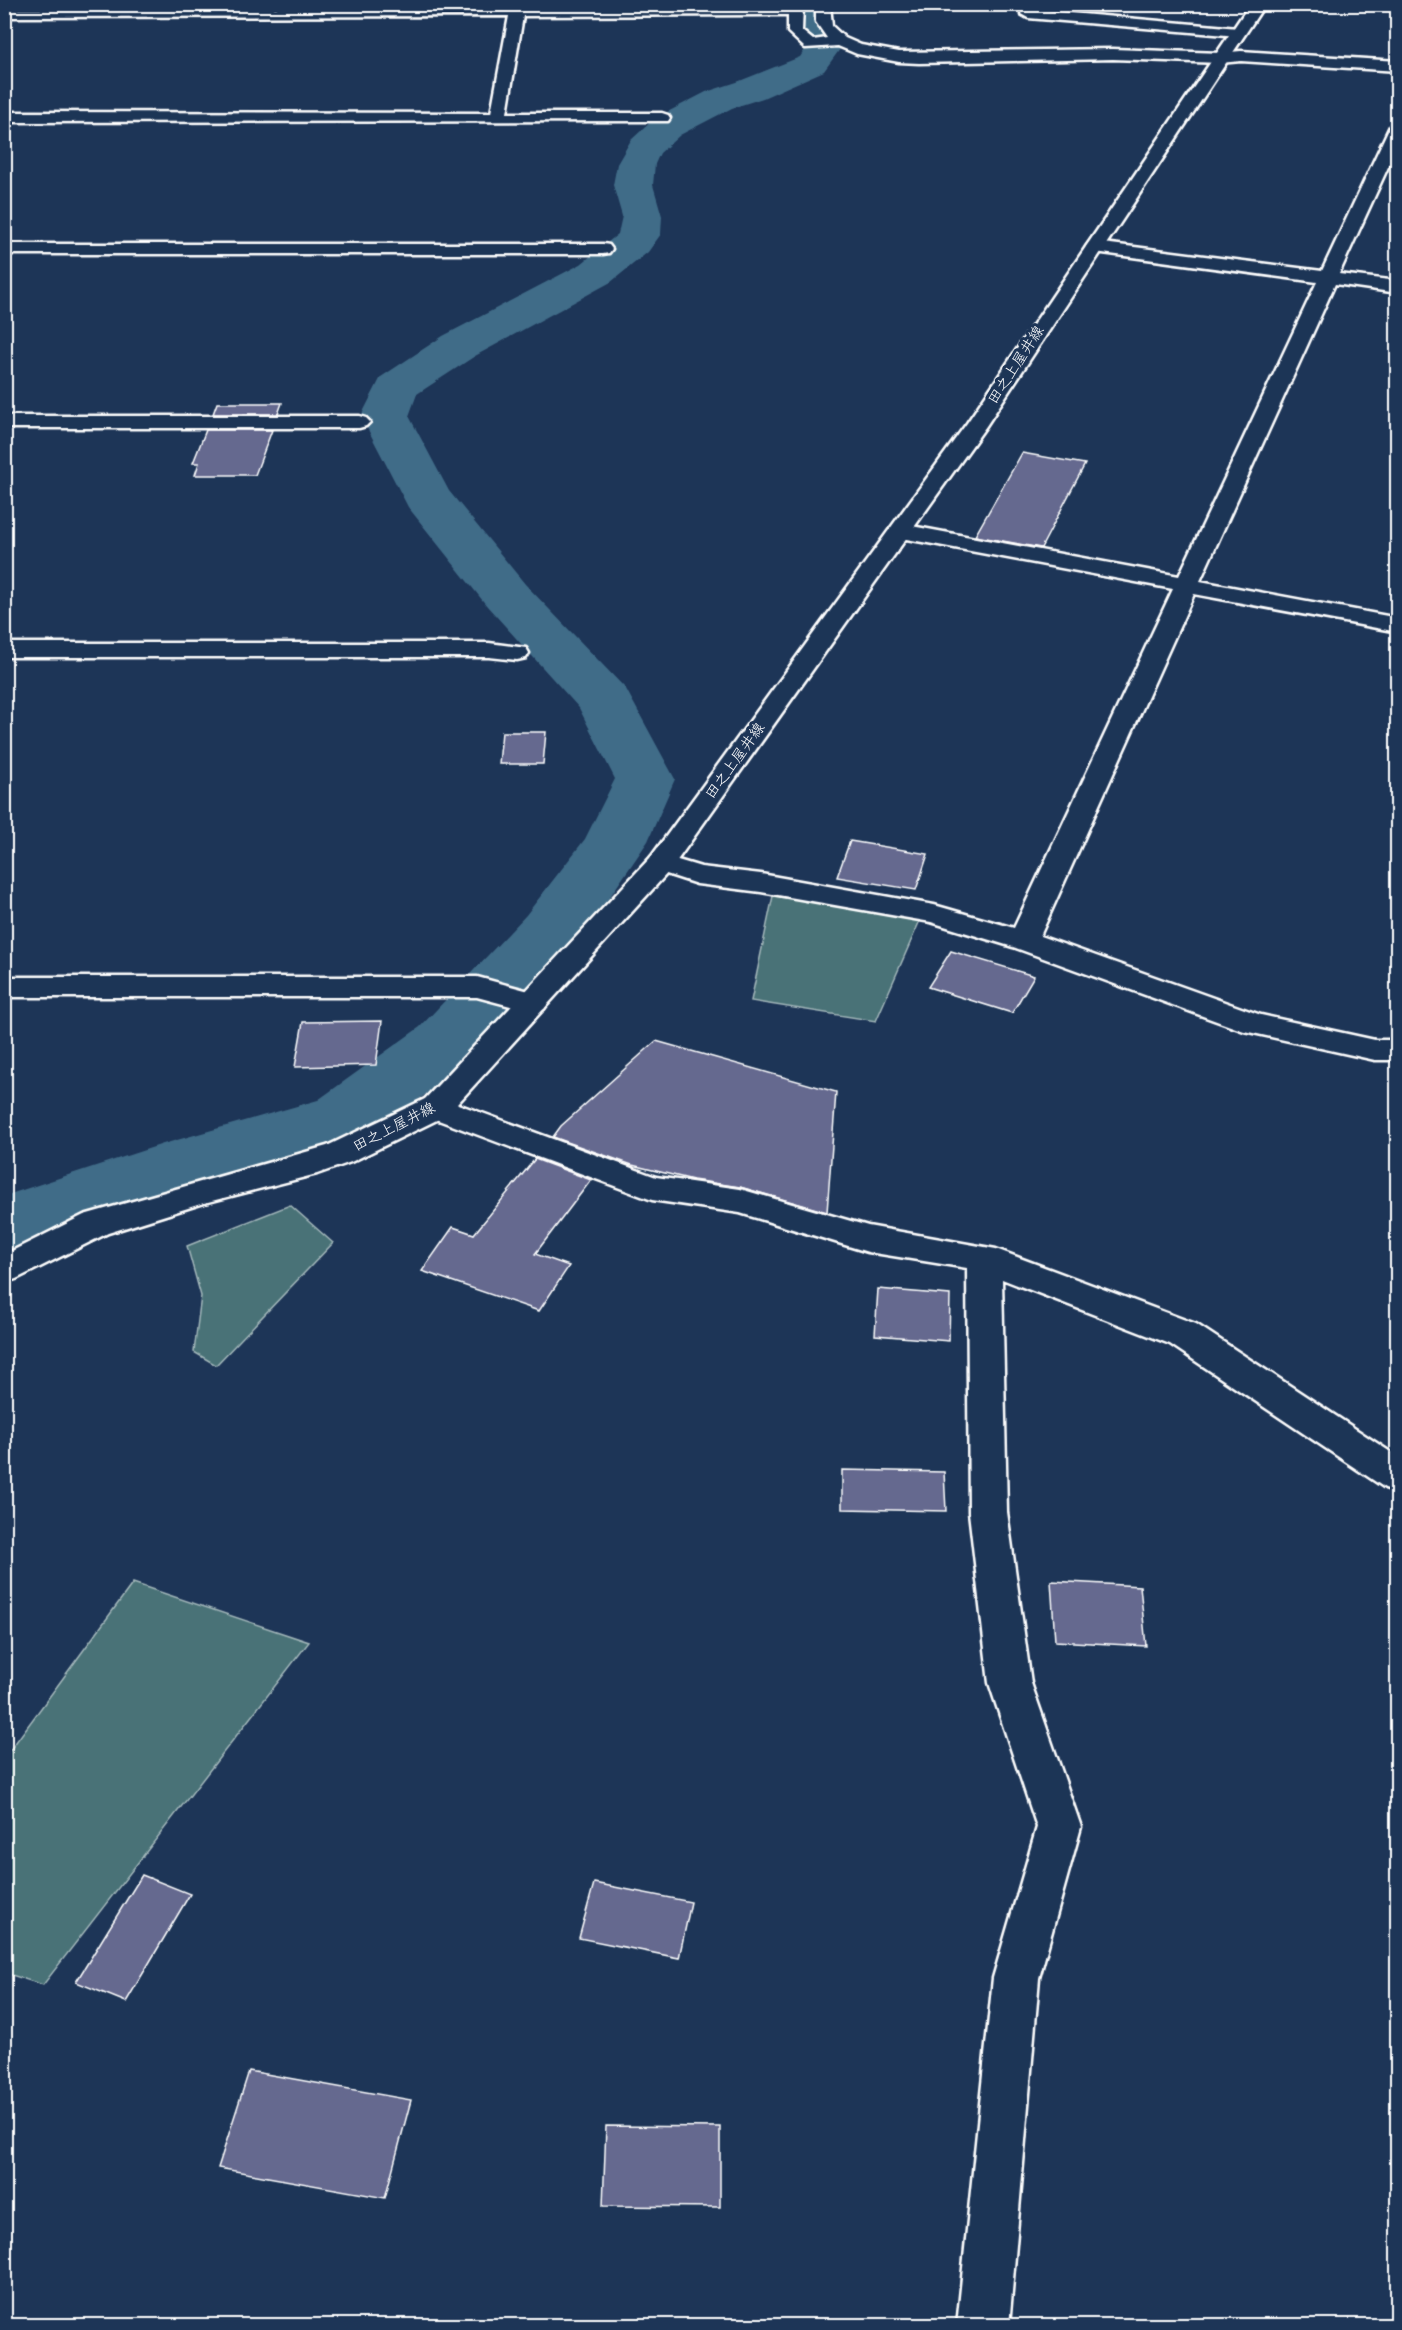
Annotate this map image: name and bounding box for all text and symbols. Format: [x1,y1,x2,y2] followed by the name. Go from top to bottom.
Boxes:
[984,322,1048,408] street label: 田之上屋井線
[701,719,769,803] street label: 田之上屋井線
[350,1098,438,1156] street label: 田之上屋井線

